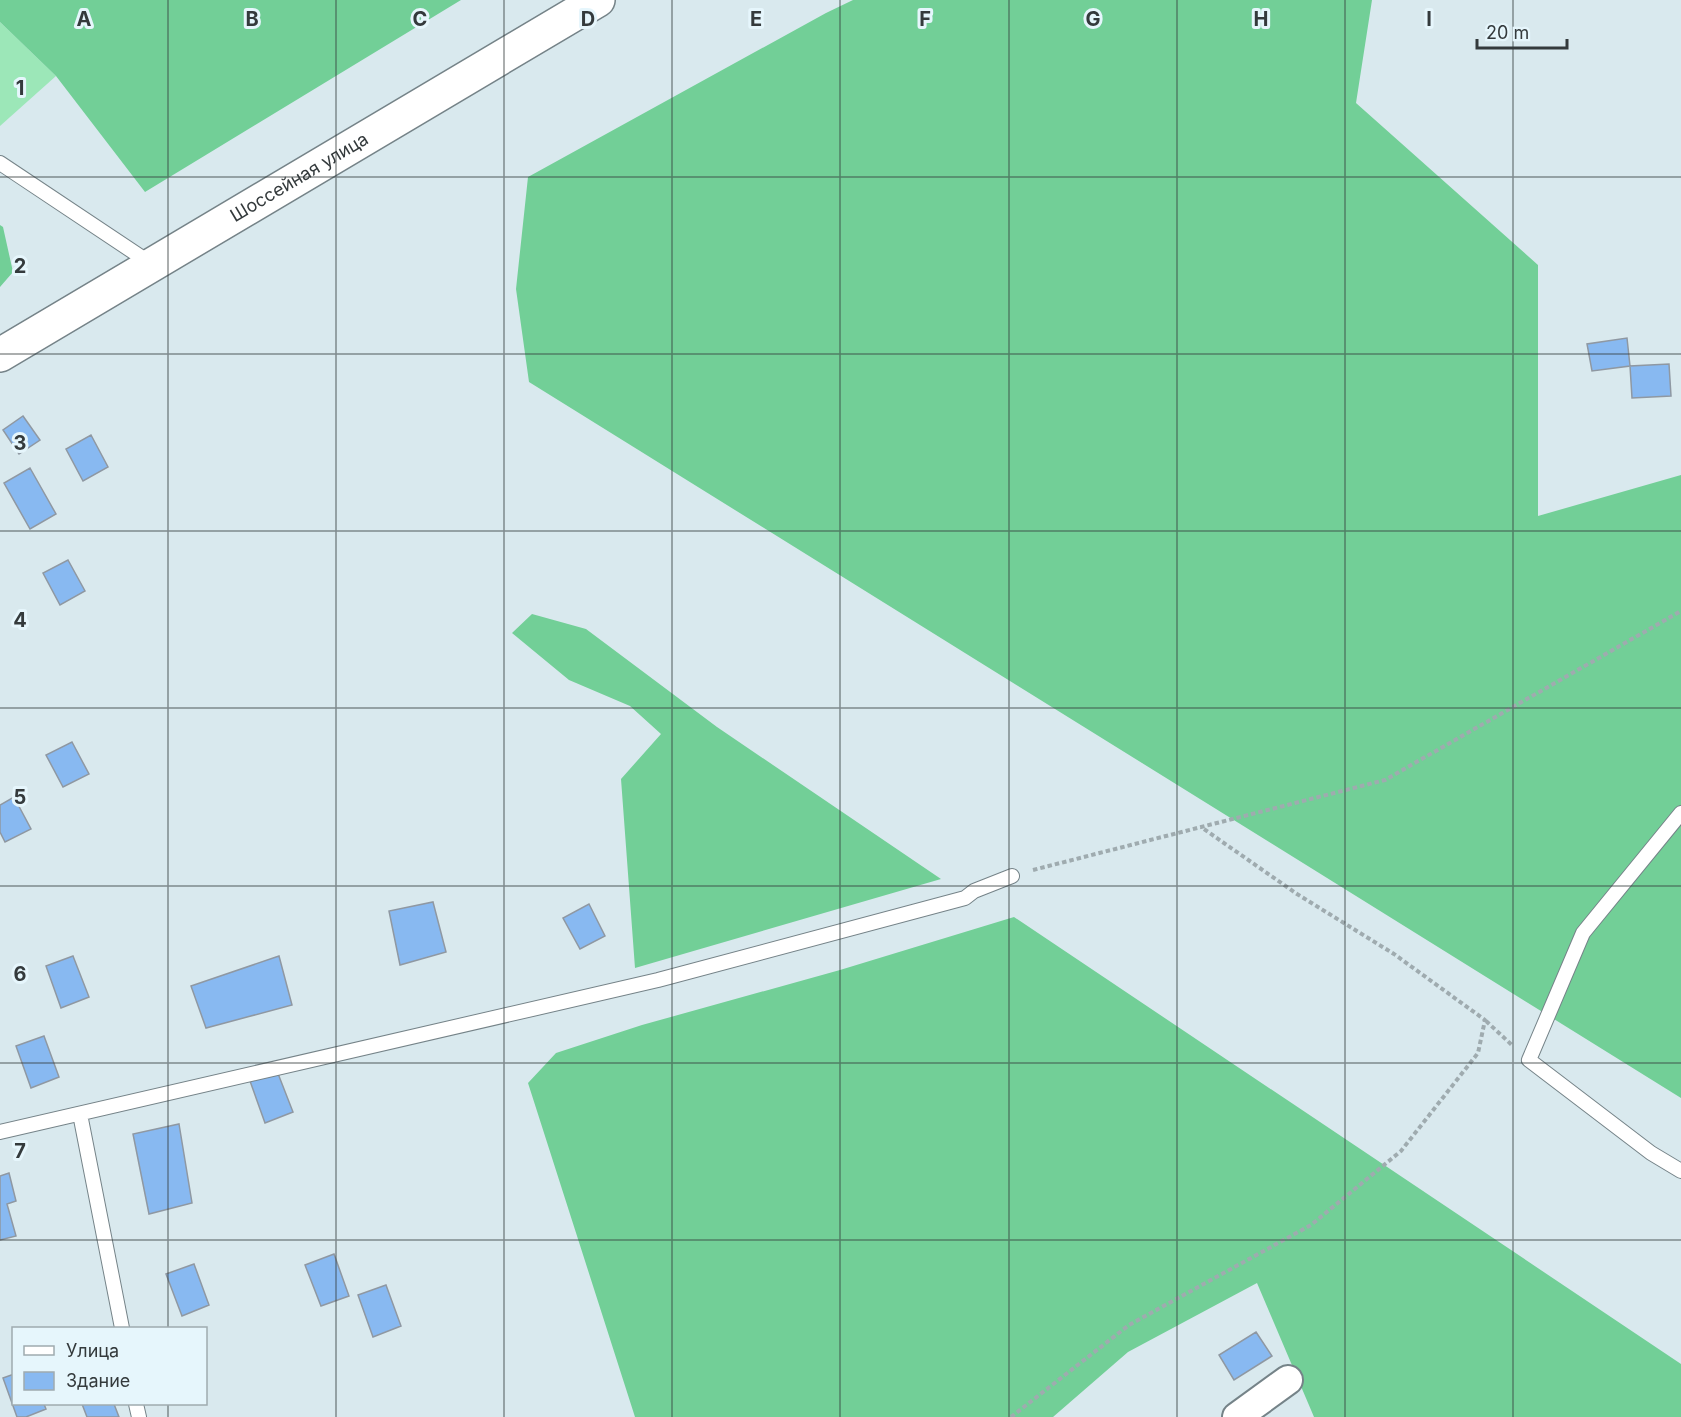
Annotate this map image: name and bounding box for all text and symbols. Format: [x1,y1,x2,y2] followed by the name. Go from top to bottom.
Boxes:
[77,7,92,31] text: A
[245,7,259,31] text: B
[413,7,427,31] text: C
[581,7,595,31] text: D
[750,7,762,31] text: E
[919,7,931,31] text: F
[1085,7,1101,31] text: G
[1254,7,1268,31] text: H
[1426,7,1432,31] text: I
[1477,12,1567,50] scale bar
[1486,22,1529,43] text: 20 m
[16,76,24,100] text: 1
[226,128,372,226] street label: Шоссейная улица
[14,254,26,278] text: 2
[14,431,26,455] text: 3
[13,608,27,632] text: 4
[14,785,26,809] text: 5
[14,962,27,986] text: 6
[14,1139,26,1163] text: 7
[12,1327,207,1405] legend
[66,1340,119,1361] text: Улица
[66,1370,130,1391] text: Здание

